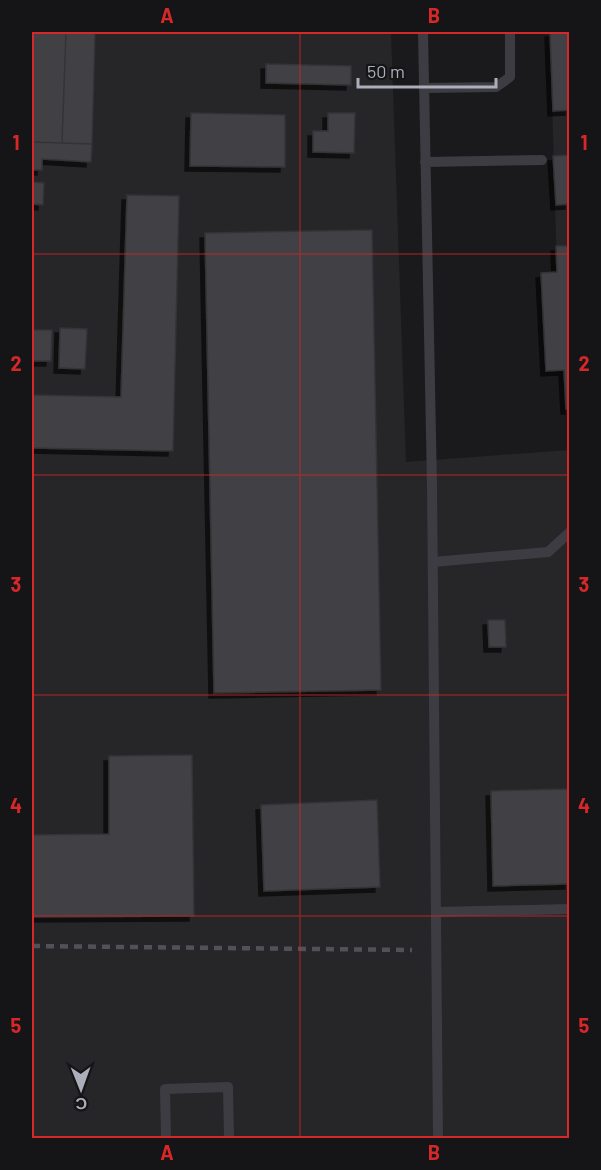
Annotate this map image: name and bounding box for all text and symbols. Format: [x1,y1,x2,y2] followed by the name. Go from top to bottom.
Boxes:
[160,3,174,27] text: A
[428,3,440,27] text: B
[358,51,496,89] scale bar
[367,60,405,82] text: 50 m
[12,130,20,154] text: 1
[580,130,588,154] text: 1
[10,351,22,375] text: 2
[578,351,590,375] text: 2
[11,572,21,596] text: 3
[579,572,589,596] text: 3
[10,793,22,817] text: 4
[578,793,590,817] text: 4
[11,1013,22,1037] text: 5
[579,1013,590,1037] text: 5
[51,1059,111,1119] north arrow
[75,1095,87,1114] text: С
[160,1140,174,1164] text: A
[428,1140,440,1164] text: B

